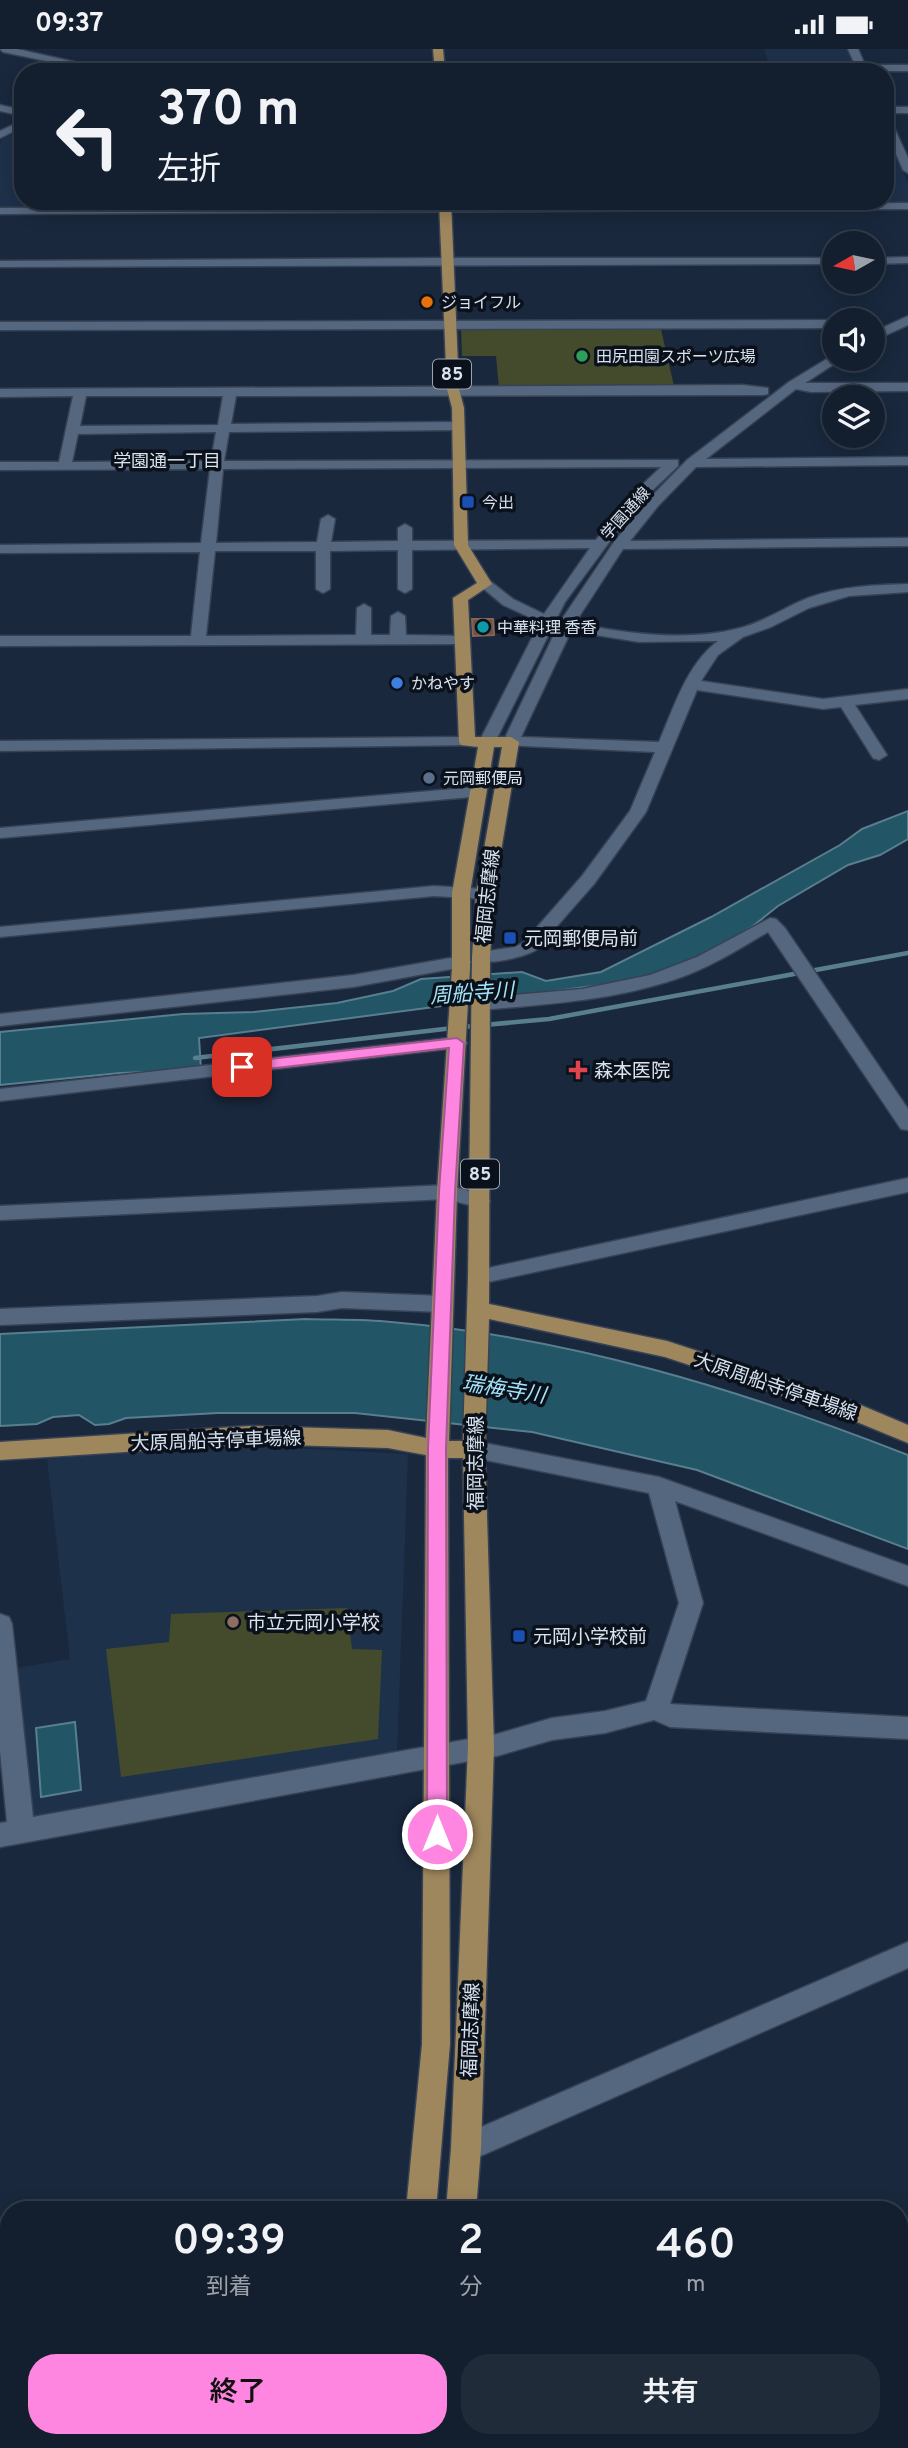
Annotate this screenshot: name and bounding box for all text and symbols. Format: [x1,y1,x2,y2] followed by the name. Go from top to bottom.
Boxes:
[35,8,104,41] text: 09:37
[157,81,299,143] text: 370 m
[42,91,133,182] icon: left
[157,151,221,191] text: 左折
[822,231,886,294] north arrow
[822,231,885,448] map controls
[419,294,435,310] marker: ジョイフル
[441,294,521,314] place label: ジョイフル
[822,308,885,371] button: sound
[574,348,590,364] marker: 田尻田園スポーツ広場
[596,348,756,368] place label: 田尻田園スポーツ広場
[433,359,471,389] road number: 85
[822,385,885,448] button: layers
[113,451,221,474] district label: 学園通一丁目
[598,484,655,545] street label: 学園通線
[460,494,476,510] marker: 今出
[482,494,514,514] place label: 今出
[475,619,491,635] marker: 中華料理 香香
[497,619,597,639] place label: 中華料理 香香
[389,675,405,691] marker: かねやす
[411,675,475,695] place label: かねやす
[421,770,437,786] marker: 元岡郵便局
[443,770,523,790] place label: 元岡郵便局
[472,848,506,945] street label: 福岡志摩線
[524,928,638,952] place label: 元岡郵便局前
[502,930,518,946] marker: 元岡郵便局前
[429,978,517,1011] water label: 周船寺川
[212,1037,272,1097] pin
[223,1048,261,1086] icon: arrive
[568,1060,588,1080] marker: 森本医院
[594,1060,670,1084] place label: 森本医院
[461,1159,499,1189] road number: 85
[691,1349,860,1427] street label: 大原周船寺停車場線
[460,1371,549,1411] water label: 瑞梅寺川
[465,1415,489,1511] street label: 福岡志摩線
[130,1427,302,1457] street label: 大原周船寺停車場線
[247,1612,380,1636] place label: 市立元岡小学校
[225,1614,241,1630] marker: 市立元岡小学校
[533,1626,647,1650] place label: 元岡小学校前
[511,1628,527,1644] marker: 元岡小学校前
[400,1797,474,1871] position arrow
[458,1982,486,2078] street label: 福岡志摩線
[172,2216,286,2269] text: 09:39
[458,2216,484,2269] text: 2
[656,2220,736,2273] text: 460
[686,2271,706,2300] text: m
[206,2274,252,2303] text: 到着
[459,2274,482,2303] text: 分
[28,2354,447,2434] button: 終了
[461,2354,880,2434] button: 共有

